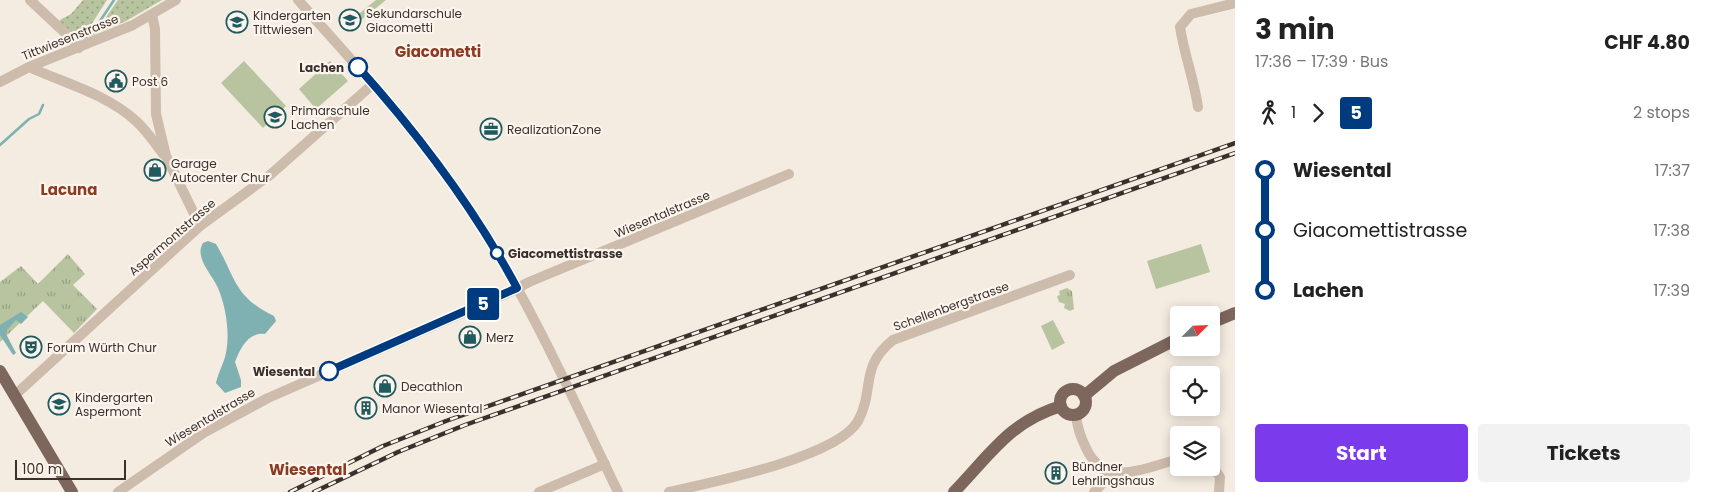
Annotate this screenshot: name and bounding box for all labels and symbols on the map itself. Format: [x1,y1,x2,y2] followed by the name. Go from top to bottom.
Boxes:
[366,5,462,36] place label: Sekundarschule Giacometti
[253,7,331,38] place label: Kindergarten Tittwiesen
[338,8,362,32] school or university icon: Sekundarschule Giacometti
[19,10,121,64] street label: Tittwiesenstrasse
[225,10,249,34] school or university icon: Kindergarten Tittwiesen
[395,41,481,62] district label: Giacometti
[348,57,368,77] marker: Lachen
[299,59,344,76] place label: Lachen
[104,69,128,93] public building icon: Post 6
[132,73,168,90] place label: Post 6
[291,102,370,133] place label: Primarschule Lachen
[263,105,287,129] school or university icon: Primarschule Lachen
[479,117,503,141] office icon: RealizationZone
[507,121,601,138] place label: RealizationZone
[171,155,270,186] place label: Garage Autocenter Chur
[143,158,167,182] shop icon: Garage Autocenter Chur
[41,179,97,200] district label: Lacuna
[612,186,712,242] street label: Wiesentalstrasse
[125,195,219,279] street label: Aspermontstrasse
[508,245,623,262] place label: Giacomettistrasse
[490,246,504,260] marker: Giacomettistrasse
[891,277,1011,335] street label: Schellenbergstrasse
[467,288,499,320] line badge: 5
[1170,306,1220,356] north arrow
[458,325,482,349] shop icon: Merz
[486,329,514,346] place label: Merz
[19,335,43,359] theatre icon: Forum Würth Chur
[47,339,157,356] place label: Forum Würth Chur
[319,361,339,381] marker: Wiesental
[253,363,315,380] place label: Wiesental
[373,374,397,398] shop icon: Decathlon
[401,378,463,395] place label: Decathlon
[162,383,258,451] street label: Wiesentalstrasse
[75,389,153,420] place label: Kindergarten Aspermont
[47,392,71,416] school or university icon: Kindergarten Aspermont
[354,396,378,420] building icon: Manor Wiesental
[382,400,482,417] place label: Manor Wiesental
[15,457,126,480] scale bar
[1072,458,1154,489] place label: Bündner Lehrlingshaus
[269,459,347,480] district label: Wiesental
[1044,461,1068,485] building icon: Bündner Lehrlingshaus

